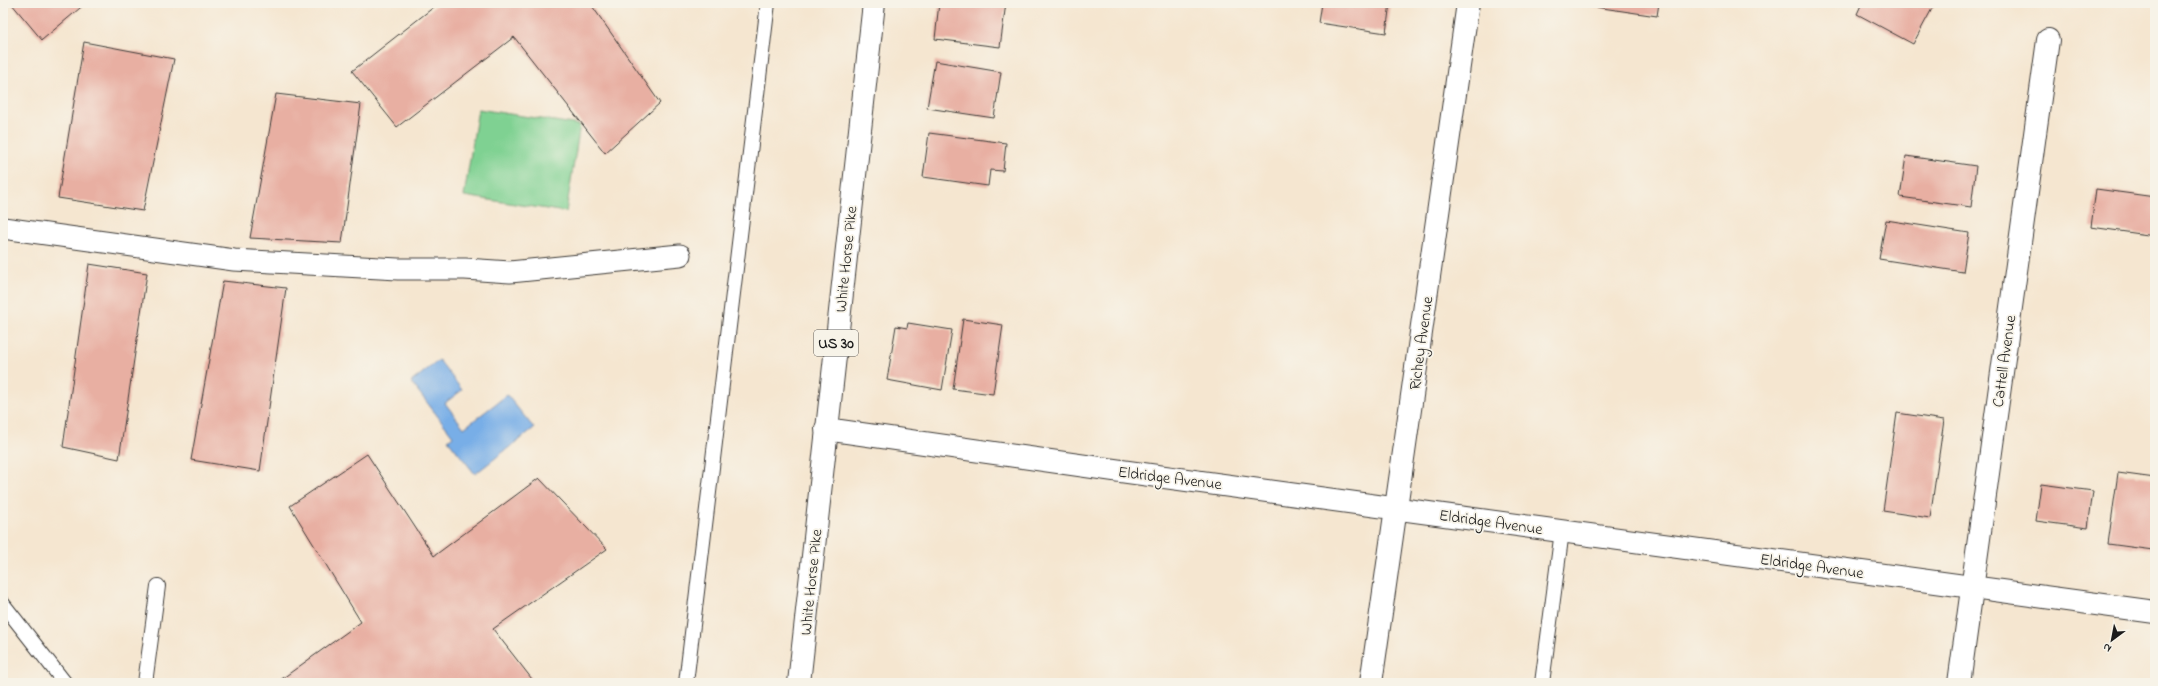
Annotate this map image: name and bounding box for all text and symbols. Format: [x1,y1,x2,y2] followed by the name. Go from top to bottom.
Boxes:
[829,204,865,314] street label: White Horse Pike
[1404,294,1441,392] street label: Richey Avenue
[1987,313,2023,409] street label: Cattell Avenue
[814,330,858,356] road number: US 30
[1116,461,1224,497] street label: Eldridge Avenue
[1437,504,1545,542] street label: Eldridge Avenue
[794,527,830,637] street label: White Horse Pike
[1758,548,1866,586] street label: Eldridge Avenue
[2092,620,2132,660] north arrow
[2100,639,2115,656] text: N

